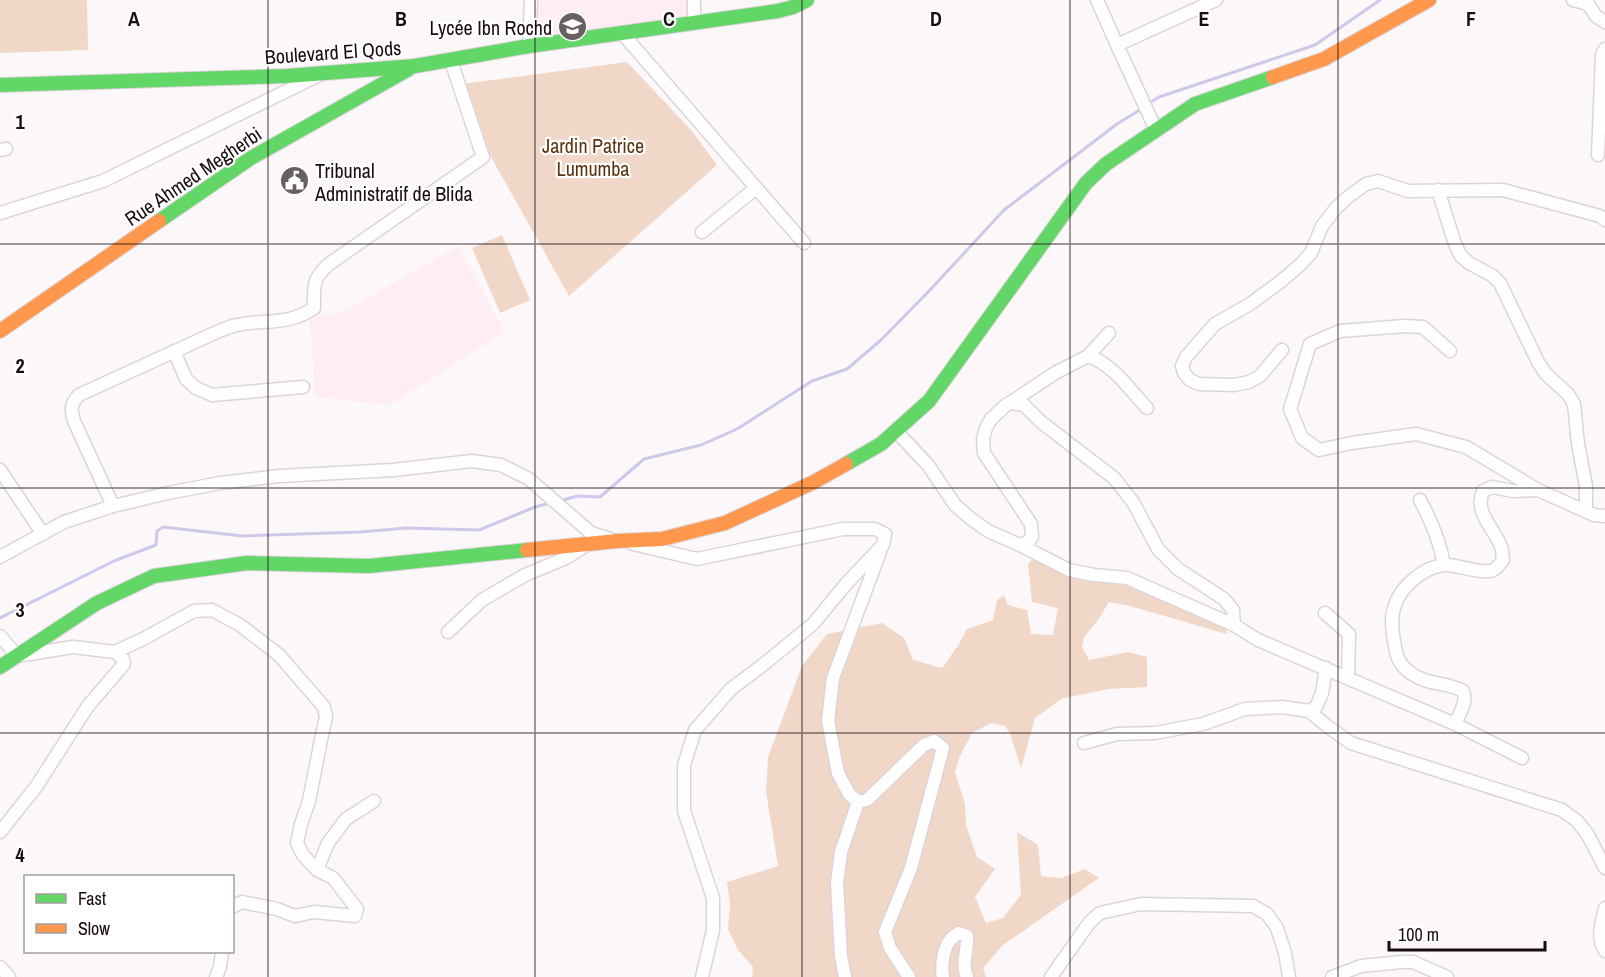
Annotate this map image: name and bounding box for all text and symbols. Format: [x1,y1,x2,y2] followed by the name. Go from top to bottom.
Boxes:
[128,5,140,32] text: A
[395,5,407,32] text: B
[663,5,675,32] text: C
[930,5,942,32] text: D
[1199,5,1210,32] text: E
[1466,5,1476,32] text: F
[557,11,589,43] school or university icon: Lycée Ibn Rochd
[430,14,552,41] place label: Lycée Ibn Rochd
[264,34,402,70] street label: Boulevard El Qods
[15,108,25,135] text: 1
[119,120,267,232] street label: Rue Ahmed Megherbi
[542,132,644,182] park label: Jardin Patrice Lumumba
[314,157,473,207] place label: Tribunal Administratif de Blida
[278,165,310,197] public building icon: Tribunal Administratif de Blida
[15,352,25,379] text: 2
[15,596,25,623] text: 3
[15,841,25,868] text: 4
[24,875,234,953] legend
[78,886,106,911] text: Fast
[1389,914,1545,952] scale bar
[78,916,110,941] text: Slow
[1398,922,1439,947] text: 100 m

